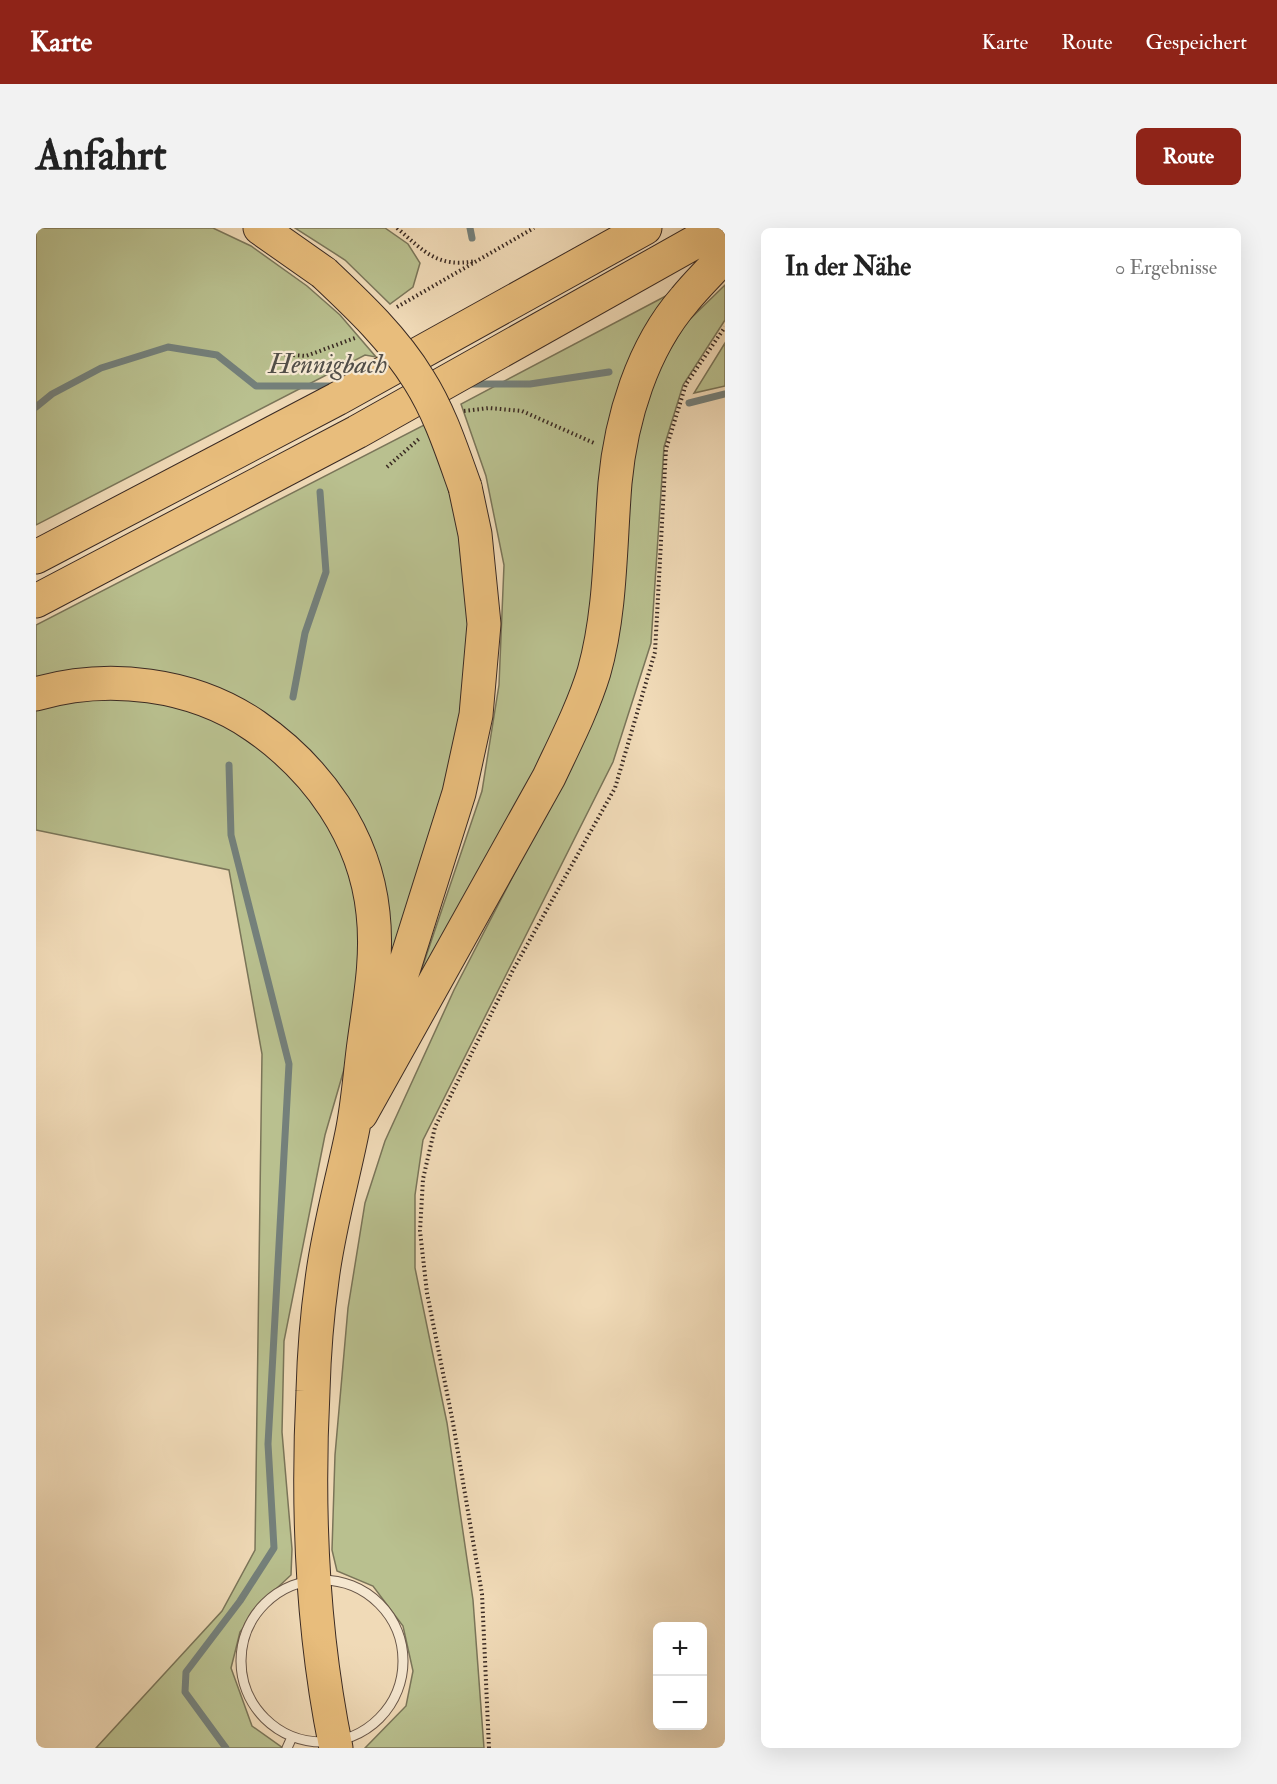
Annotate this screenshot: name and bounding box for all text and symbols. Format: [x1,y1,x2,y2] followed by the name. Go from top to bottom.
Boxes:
[30,25,92,60] text: Karte
[982,29,1028,56] text: Karte
[1061,29,1113,56] text: Route
[1146,29,1247,56] text: Gespeichert
[1136,128,1241,185] button: Route
[36,130,167,182] text: Anfahrt
[785,251,911,283] text: In der Nähe
[1115,255,1217,280] text: 0 Ergebnisse
[267,348,387,381] water label: Hennigbach
[653,1622,707,1730] map controls
[653,1622,707,1676] button: +
[653,1676,707,1730] button: −

